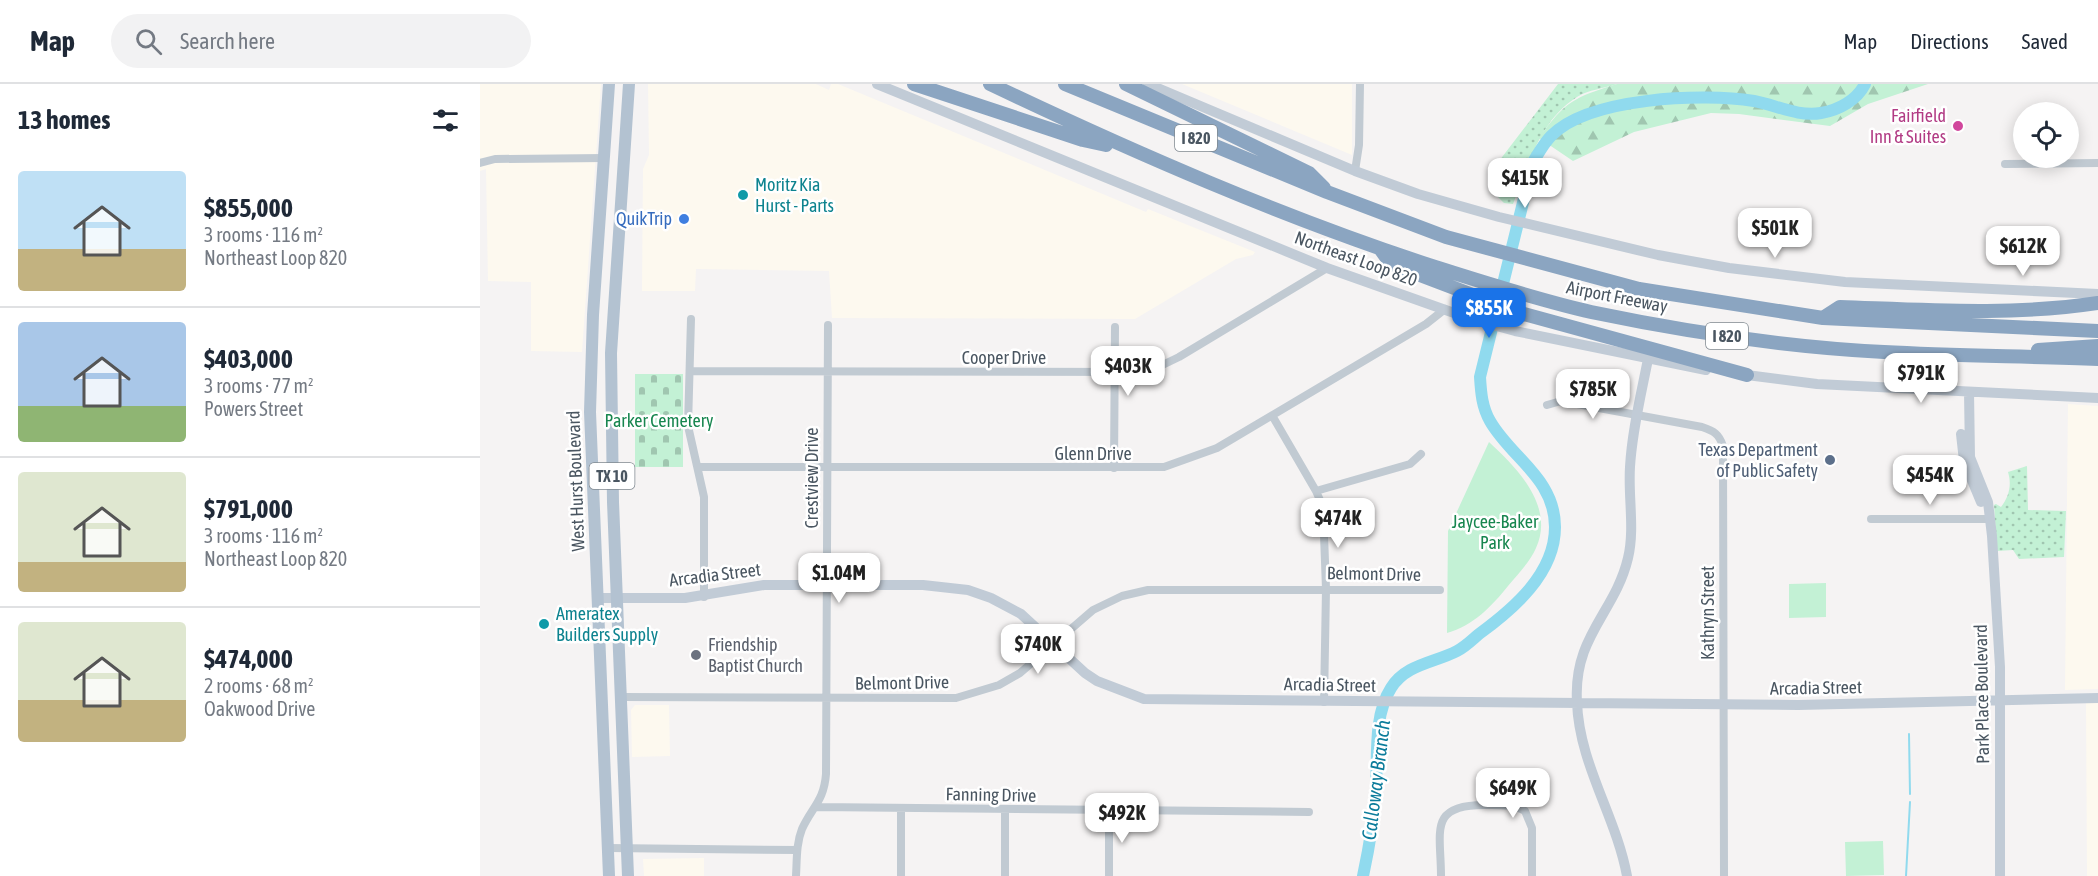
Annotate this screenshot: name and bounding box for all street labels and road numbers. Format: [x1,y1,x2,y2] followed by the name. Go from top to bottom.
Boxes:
[1175,125,1217,151] road number: I 820
[1292,227,1420,290] street label: Northeast Loop 820
[1565,276,1669,317] street label: Airport Freeway
[1706,323,1748,349] road number: I 820
[962,347,1046,368] street label: Cooper Drive
[563,410,588,552] street label: West Hurst Boulevard
[801,428,822,528] street label: Crestview Drive
[1054,443,1132,464] street label: Glenn Drive
[590,463,634,489] road number: TX 10
[668,558,762,591] street label: Arcadia Street
[1327,562,1421,585] street label: Belmont Drive
[1697,566,1718,660] street label: Kathryn Street
[1970,624,1993,764] street label: Park Place Boulevard
[855,671,949,694] street label: Belmont Drive
[1284,673,1376,696] street label: Arcadia Street
[1770,676,1862,699] street label: Arcadia Street
[945,783,1037,806] street label: Fanning Drive

